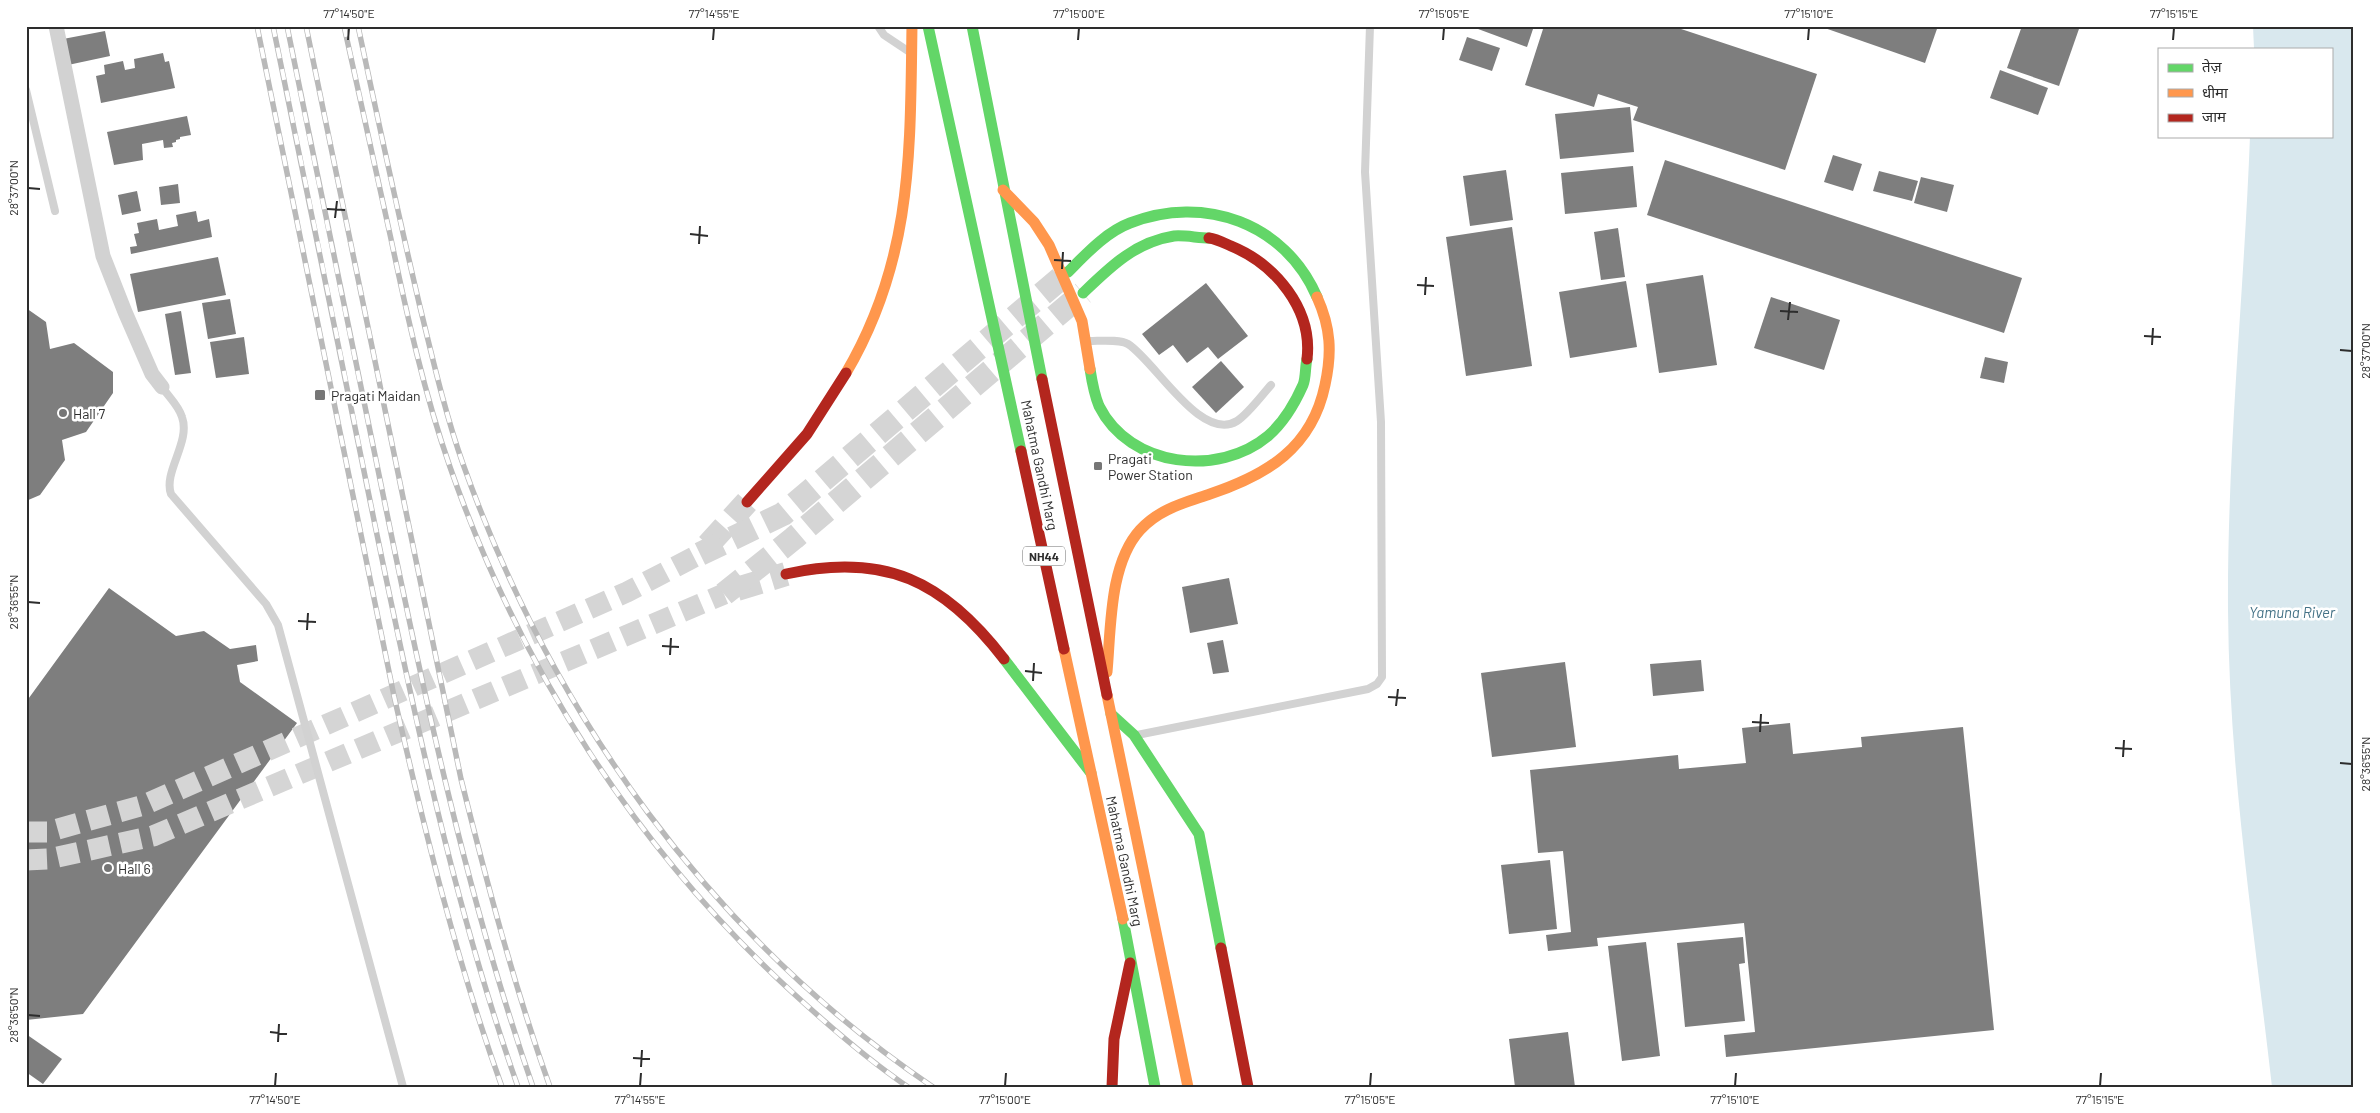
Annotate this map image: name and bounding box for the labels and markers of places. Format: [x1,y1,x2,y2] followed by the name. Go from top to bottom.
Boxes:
[331,387,421,404] place label: Pragati Maidan
[313,388,327,402] marker: Pragati Maidan
[73,405,106,422] place label: Hall 7
[57,407,69,419] marker: Hall 7
[1108,450,1193,483] place label: Pragati Power Station
[1092,460,1104,472] marker: Pragati Power Station
[118,860,151,877] place label: Hall 6
[102,862,114,874] marker: Hall 6

